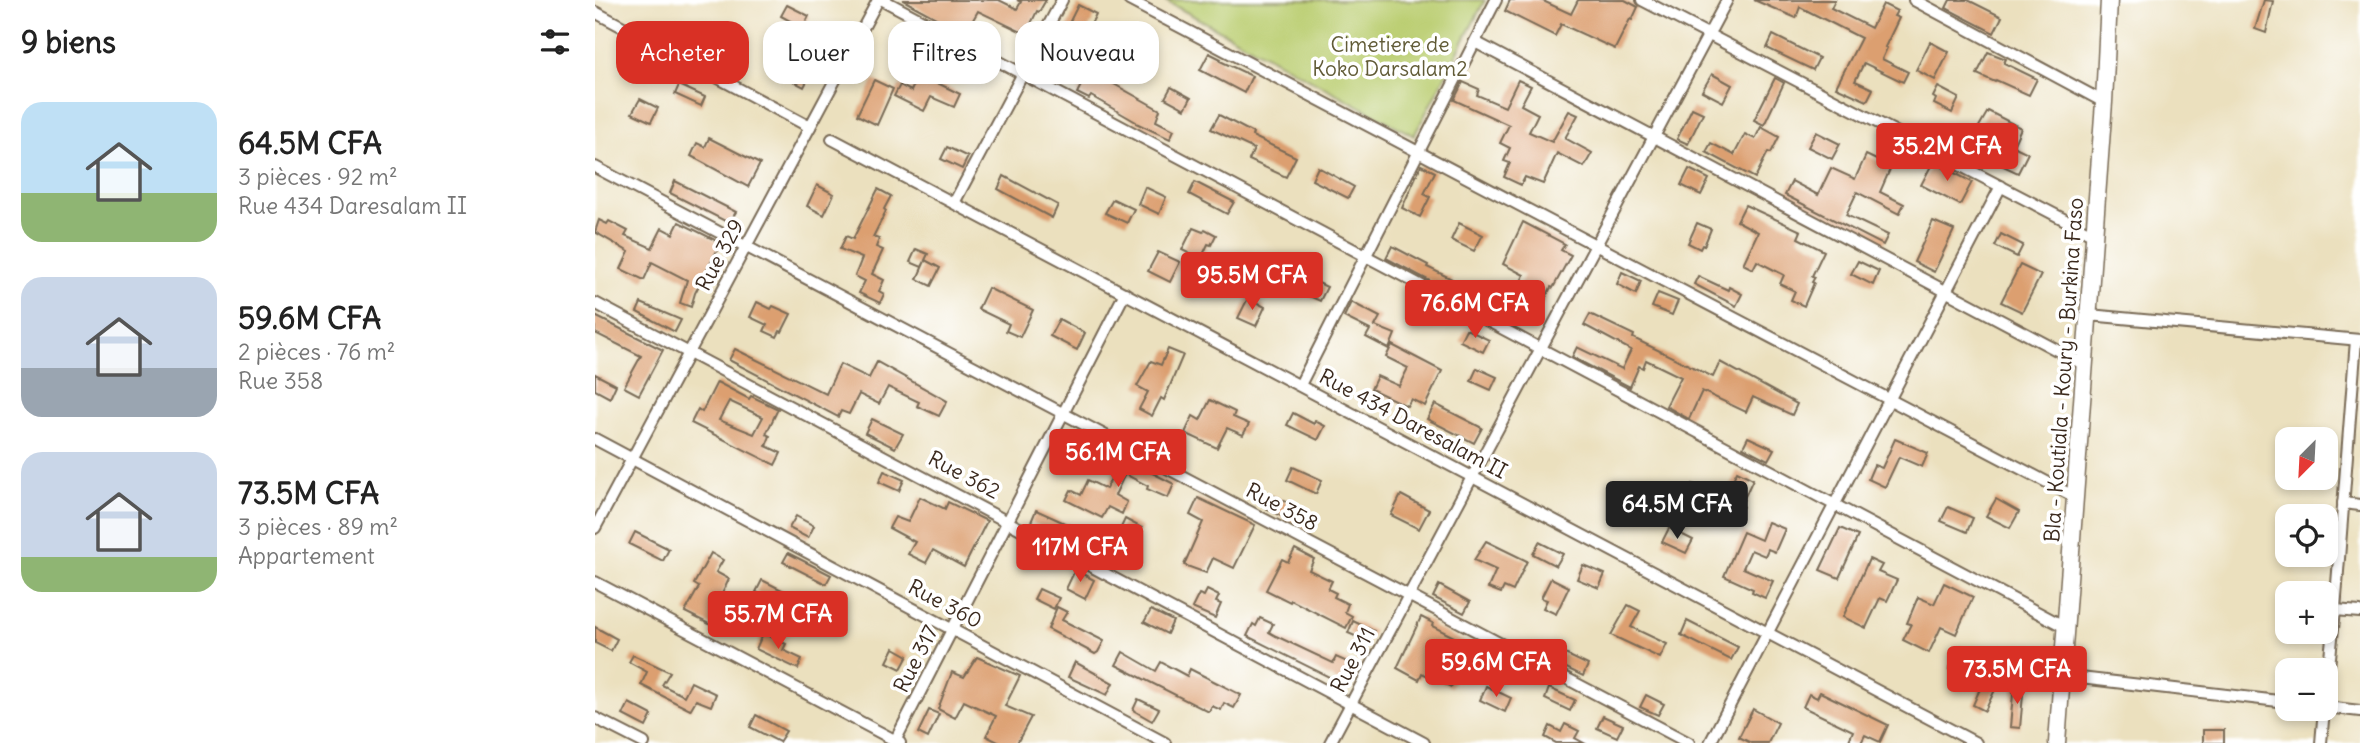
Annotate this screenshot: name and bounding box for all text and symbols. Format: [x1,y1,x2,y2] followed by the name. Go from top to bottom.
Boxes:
[616,21,749,84] chip: Acheter
[763,21,874,84] chip: Louer
[888,21,1001,84] chip: Filtres
[1015,21,1159,84] chip: Nouveau
[21,23,116,61] text: 9 biens
[536,23,574,61] icon: filters
[1312,31,1468,82] park label: Cimetiere de Koko Darsalam2
[238,124,382,162] text: 64.5M CFA
[1867,124,2027,183] pin: 35.2M CFA
[77,130,161,214] icon: home
[1892,131,2002,160] text: 35.2M CFA
[238,162,397,191] text: 3 pièces · 92 m²
[238,191,467,220] text: Rue 434 Daresalam II
[2038,197,2089,543] street label: Bla - Koutiala - Koury - Burkina Faso
[690,214,750,295] street label: Rue 329
[1172,252,1332,312] pin: 95.5M CFA
[1197,260,1307,289] text: 95.5M CFA
[1395,280,1555,340] pin: 76.6M CFA
[1421,288,1529,317] text: 76.6M CFA
[238,299,381,337] text: 59.6M CFA
[77,305,161,389] icon: home
[238,337,395,366] text: 2 pièces · 76 m²
[1315,363,1512,485] street label: Rue 434 Daresalam II
[238,366,323,395] text: Rue 358
[2275,427,2338,490] north arrow
[2275,427,2338,721] map controls
[1038,430,1198,489] pin: 56.1M CFA
[1065,437,1171,466] text: 56.1M CFA
[924,445,1005,505] street label: Rue 362
[238,474,379,512] text: 73.5M CFA
[1242,476,1323,537] street label: Rue 358
[77,480,161,564] icon: home
[1597,482,1757,541] pin: 64.5M CFA
[1622,489,1732,518] text: 64.5M CFA
[2275,504,2338,567] button: locate
[238,512,398,541] text: 3 pièces · 89 m²
[1008,524,1152,584] pin: 117M CFA
[1032,532,1128,561] text: 117M CFA
[238,541,375,570] text: Appartement
[904,573,987,634] street label: Rue 360
[2275,581,2338,644] button: +
[698,592,858,651] pin: 55.7M CFA
[724,599,832,628] text: 55.7M CFA
[887,621,944,697] street label: Rue 317
[1324,622,1381,697] street label: Rue 311
[1416,640,1576,699] pin: 59.6M CFA
[1937,646,2097,706] pin: 73.5M CFA
[1441,647,1551,676] text: 59.6M CFA
[1963,654,2071,683] text: 73.5M CFA
[2275,658,2338,721] button: −

